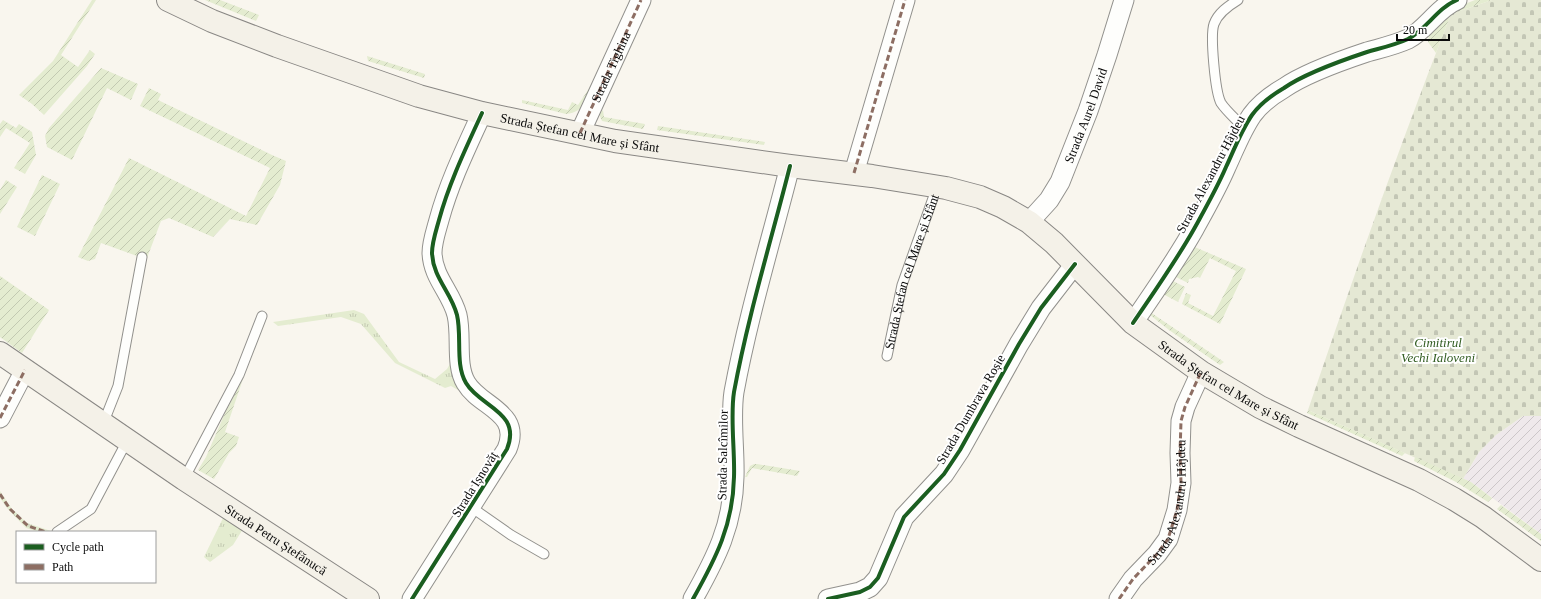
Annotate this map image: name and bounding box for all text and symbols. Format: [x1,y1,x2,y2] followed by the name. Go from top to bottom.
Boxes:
[1397,16,1449,42] scale bar
[1403,23,1428,37] text: 20 m
[588,29,634,105] street label: Strada Tighina
[1061,66,1110,165] street label: Strada Aurel David
[499,110,661,155] street label: Strada Ștefan cel Mare și Sfânt
[1173,112,1248,236] street label: Strada Alexandru Hâjdeu
[882,192,942,351] street label: Strada Ștefan cel Mare și Sfânt
[1401,335,1475,365] park label: Cimitirul Vechi Ialoveni
[1155,337,1302,433] street label: Strada Ștefan cel Mare și Sfânt
[933,352,1008,467] street label: Strada Dumbrava Roșie
[714,409,731,500] street label: Strada Salcîmilor
[1144,439,1189,568] street label: Strada Alexandru Hâjdeu
[448,448,501,520] street label: Strada Ișnovăț
[222,501,330,578] street label: Strada Petru Ștefănucă
[16,531,156,583] legend
[52,540,104,554] text: Cycle path
[52,560,73,574] text: Path

